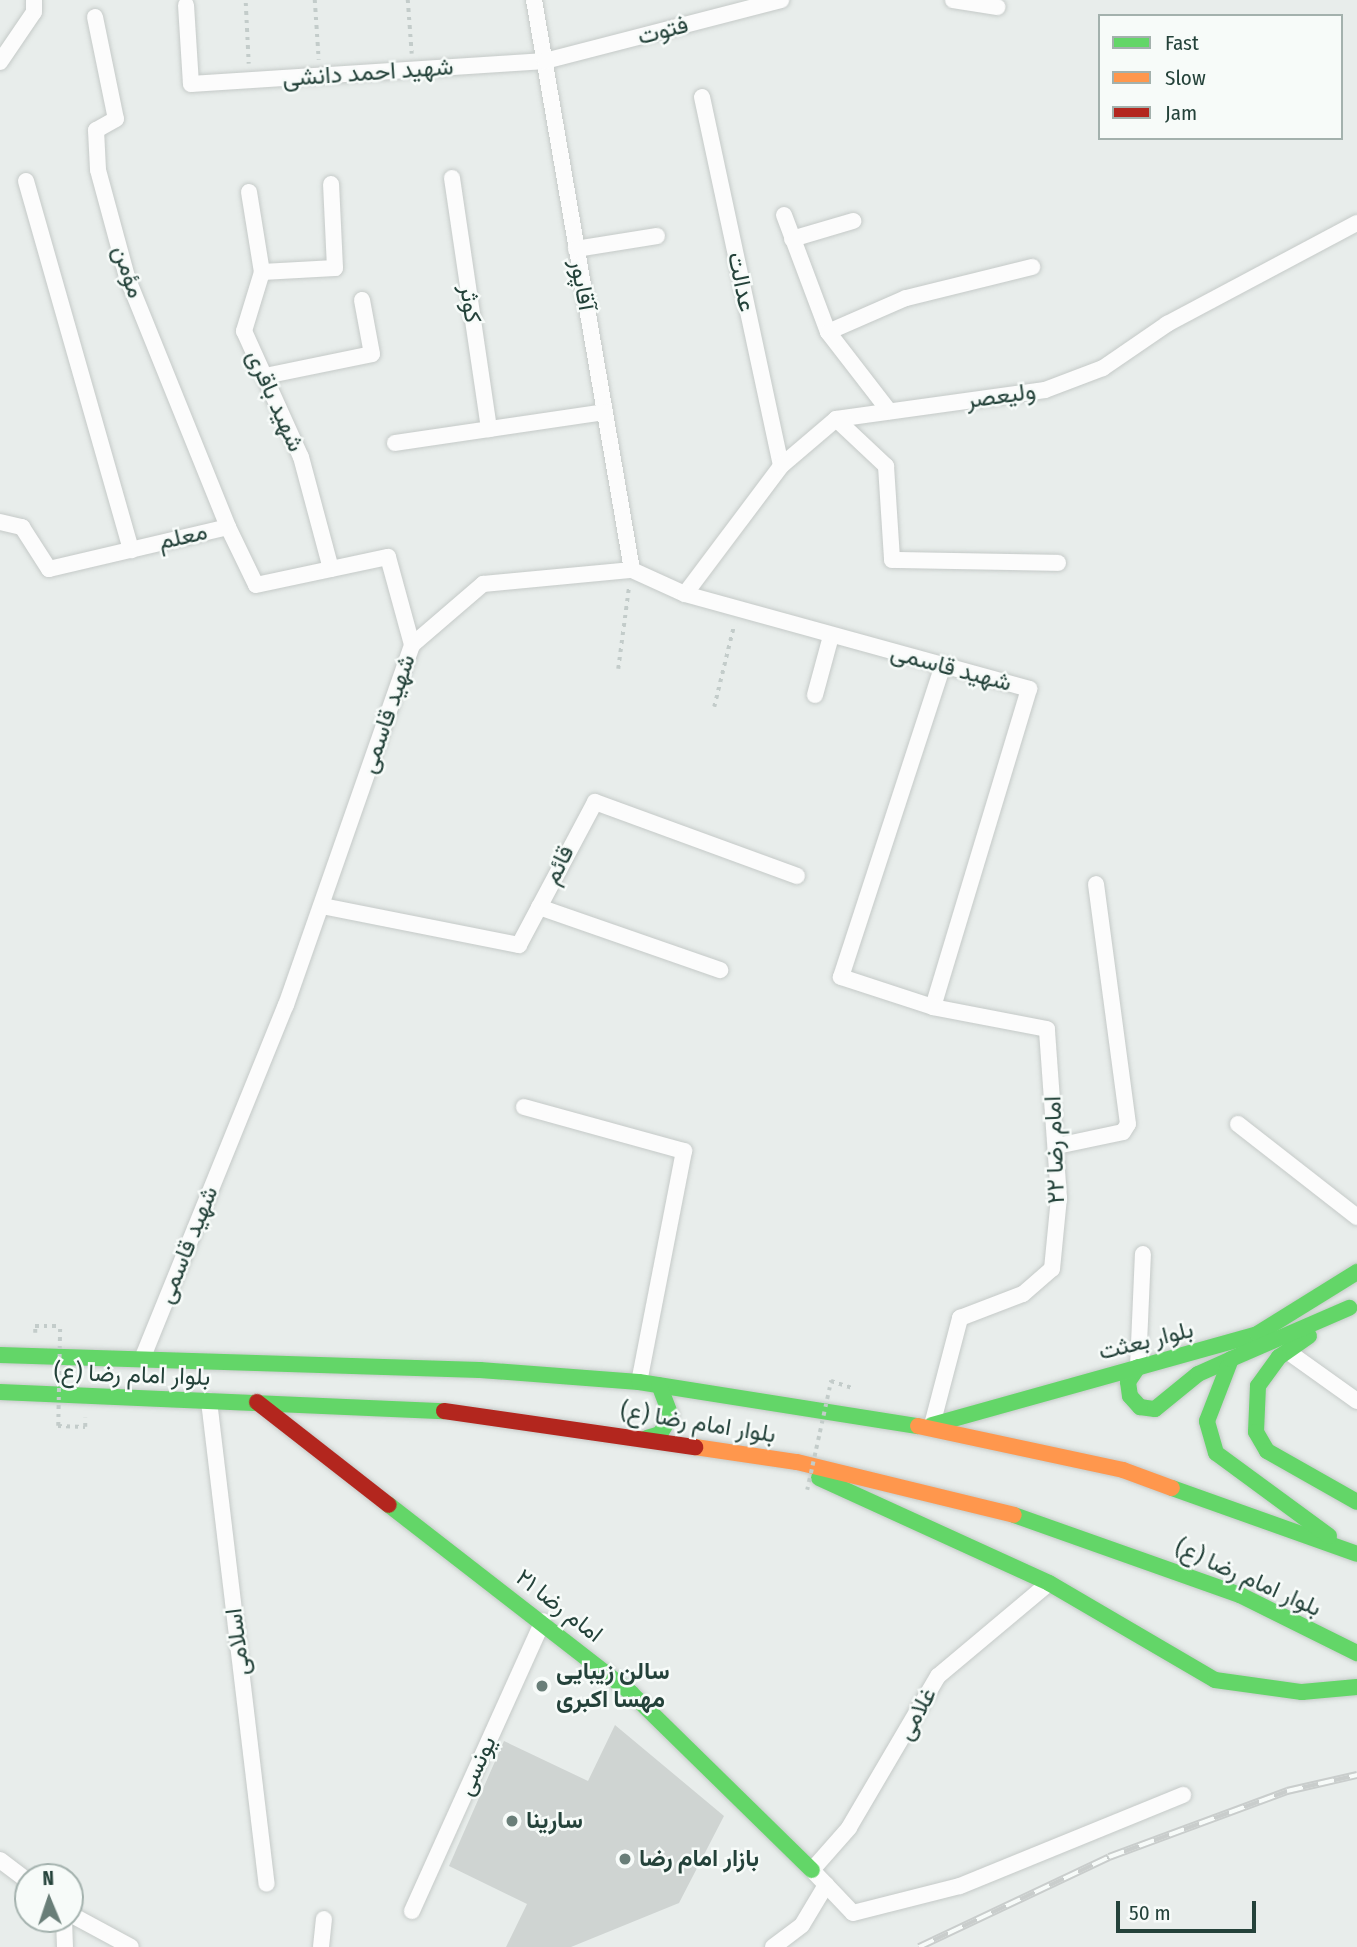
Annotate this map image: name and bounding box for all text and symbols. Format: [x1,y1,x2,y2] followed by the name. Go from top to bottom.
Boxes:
[635,10,691,52] street label: فتوت
[1098,14,1343,140] legend
[1165,30,1199,56] text: Fast
[281,53,455,93] street label: شهید احمد دانشی
[1165,65,1206,91] text: Slow
[1165,100,1197,126] text: Jam
[106,242,150,302] street label: مؤمن
[721,250,761,314] street label: عدالت
[563,257,601,313] street label: آقاپور
[453,283,487,325] street label: کوثر
[240,346,310,456] street label: شهید باقری
[964,377,1038,415] street label: ولیعصر
[156,517,210,557] street label: معلم
[887,638,1015,698] street label: شهید قاسمی
[354,651,422,777] street label: شهید قاسمی
[537,841,581,889] street label: قائم
[1039,1096,1071,1204] street label: امام رضا ۲۲
[151,1182,225,1308] street label: شهید قاسمی
[1096,1315,1196,1367] street label: بلوار بعثت
[53,1358,211,1392] street label: بلوار امام رضا (ع)
[618,1397,778,1449] street label: بلوار امام رضا (ع)
[1171,1533,1325,1623] street label: بلوار امام رضا (ع)
[510,1563,608,1649] street label: امام رضا ۲۱
[220,1607,256,1677] street label: اسلامی
[556,1658,670,1714] place label: سالن زیبایی مهسا اکبری
[534,1678,550,1694] marker: سالن زیبایی مهسا اکبری
[891,1683,943,1745] street label: غلامی
[451,1732,503,1800] street label: یونسی
[526,1807,583,1835] place label: سارینا
[504,1813,520,1829] marker: سارینا
[639,1845,759,1873] place label: بازار امام رضا
[617,1851,633,1867] marker: بازار امام رضا
[14,1863,84,1933] north arrow
[42,1867,54,1890] text: N
[1119,1888,1259,1932] scale bar
[1129,1900,1171,1926] text: 50 m

